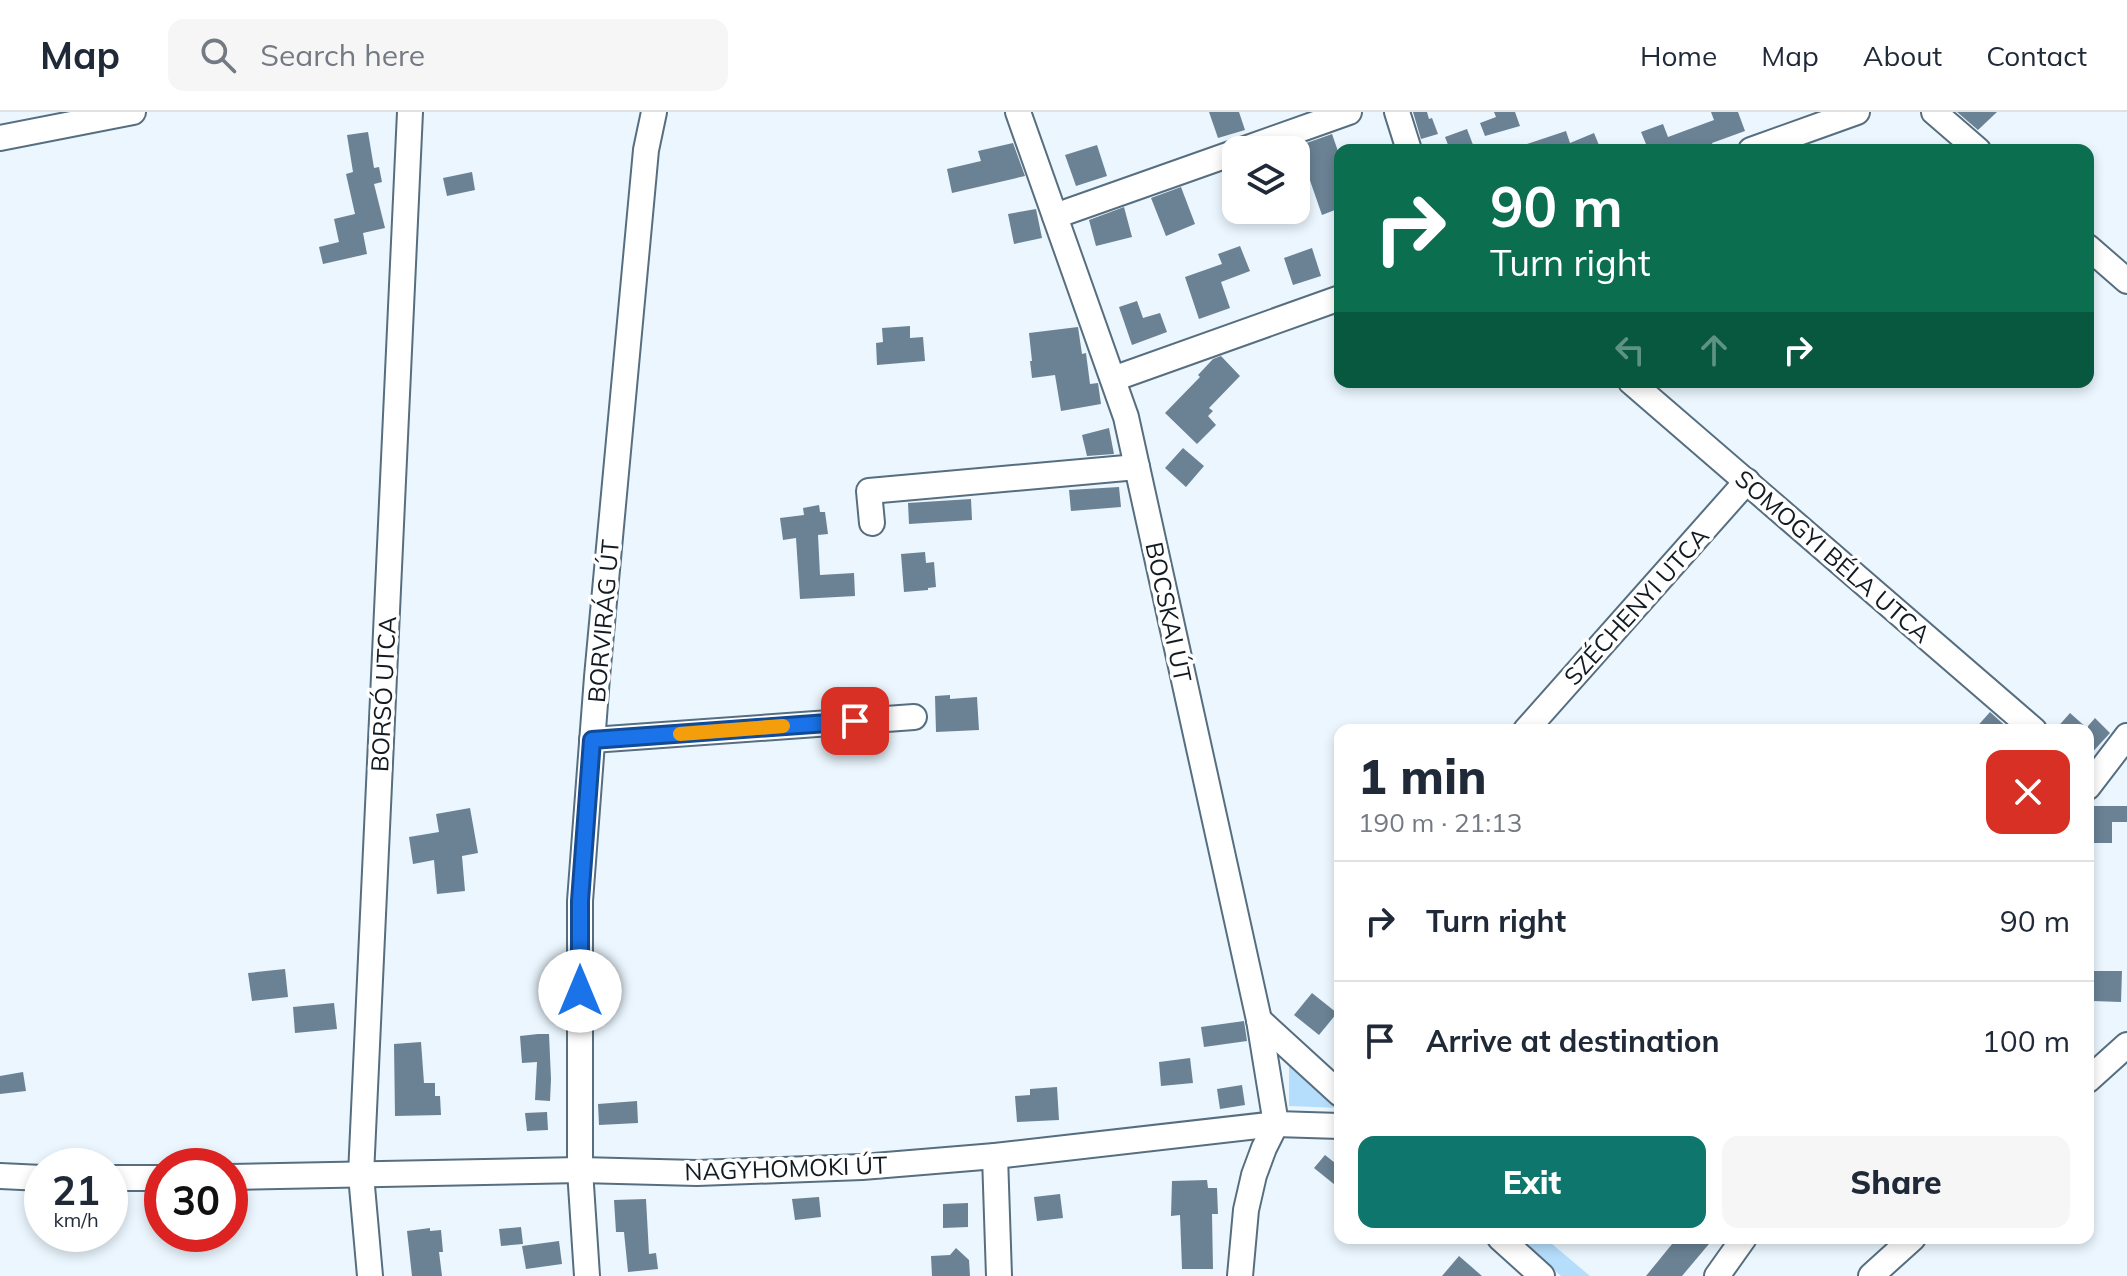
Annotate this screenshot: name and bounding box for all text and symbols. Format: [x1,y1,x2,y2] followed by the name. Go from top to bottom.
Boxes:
[168,19,728,91] search box
[40,31,120,79] text: Map
[196,33,240,77] icon: search
[260,36,425,74] text: Search here
[1640,38,1717,73] text: Home
[1761,38,1819,73] text: Map
[1863,38,1942,73] text: About
[1986,38,2087,73] text: Contact
[1222,136,1310,224] map controls
[1222,136,1310,224] button: layers
[1490,171,1623,241] text: 90 m
[1358,176,1462,280] icon: right
[1490,240,1651,285] text: Turn right
[1608,328,1652,372] icon: left
[1692,328,1736,372] icon: ahead
[1776,328,1820,372] icon: right
[1729,463,1937,649] street label: SOMOGYI BÉLA UTCA
[1557,521,1715,691] street label: SZÉCHENYI UTCA
[581,538,625,704] street label: BORVIRÁG ÚT
[1140,539,1199,685] street label: BOCSKAI ÚT
[364,615,402,773] street label: BORSÓ UTCA
[821,687,889,755] pin
[833,699,877,743] icon: arrive
[1358,746,1487,806] text: 1 min
[1986,750,2070,834] button: close
[1358,806,1522,839] text: 190 m · 21:13
[1358,899,1402,943] icon: right
[1426,902,1566,940] text: Turn right
[2000,902,2070,940] text: 90 m
[538,949,622,1033] position arrow
[1358,1019,1402,1063] icon: arrive
[1426,1022,1720,1060] text: Arrive at destination
[1982,1022,2070,1060] text: 100 m
[1358,1136,1706,1228] button: Exit
[1722,1136,2070,1228] button: Share
[144,1148,248,1252] speed limit sign: 30
[684,1149,889,1187] street label: NAGYHOMOKI ÚT
[52,1165,100,1215] text: 21
[53,1207,99,1232] text: km/h

